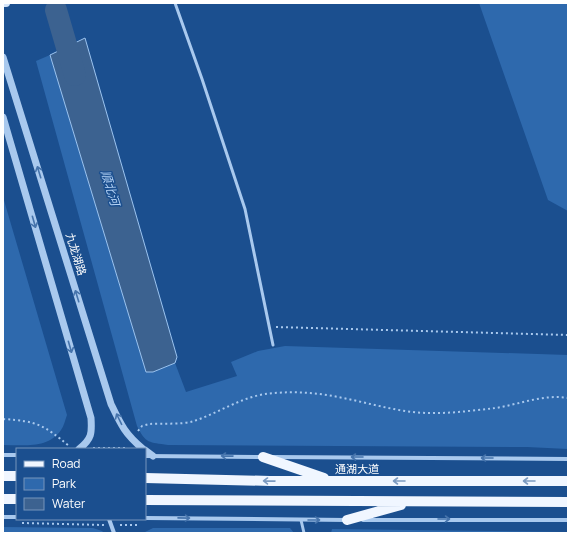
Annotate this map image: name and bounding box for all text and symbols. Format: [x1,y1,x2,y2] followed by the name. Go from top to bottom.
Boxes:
[35,166,42,179] one-way arrow
[97,168,124,209] water label: 顺北河
[31,215,38,228] one-way arrow
[63,231,90,277] street label: 九龙湖路
[73,290,80,303] one-way arrow
[67,340,74,353] one-way arrow
[115,414,122,426] one-way arrow
[16,448,146,520] legend
[221,452,234,460] one-way arrow
[351,453,364,461] one-way arrow
[481,454,494,462] one-way arrow
[52,455,80,472] text: Road
[335,461,379,476] street label: 通湖大道
[52,475,77,492] text: Park
[263,477,276,484] one-way arrow
[393,477,406,485] one-way arrow
[523,477,536,485] one-way arrow
[52,495,86,512] text: Water
[177,515,190,522] one-way arrow
[437,515,450,523] one-way arrow
[307,516,320,524] one-way arrow

